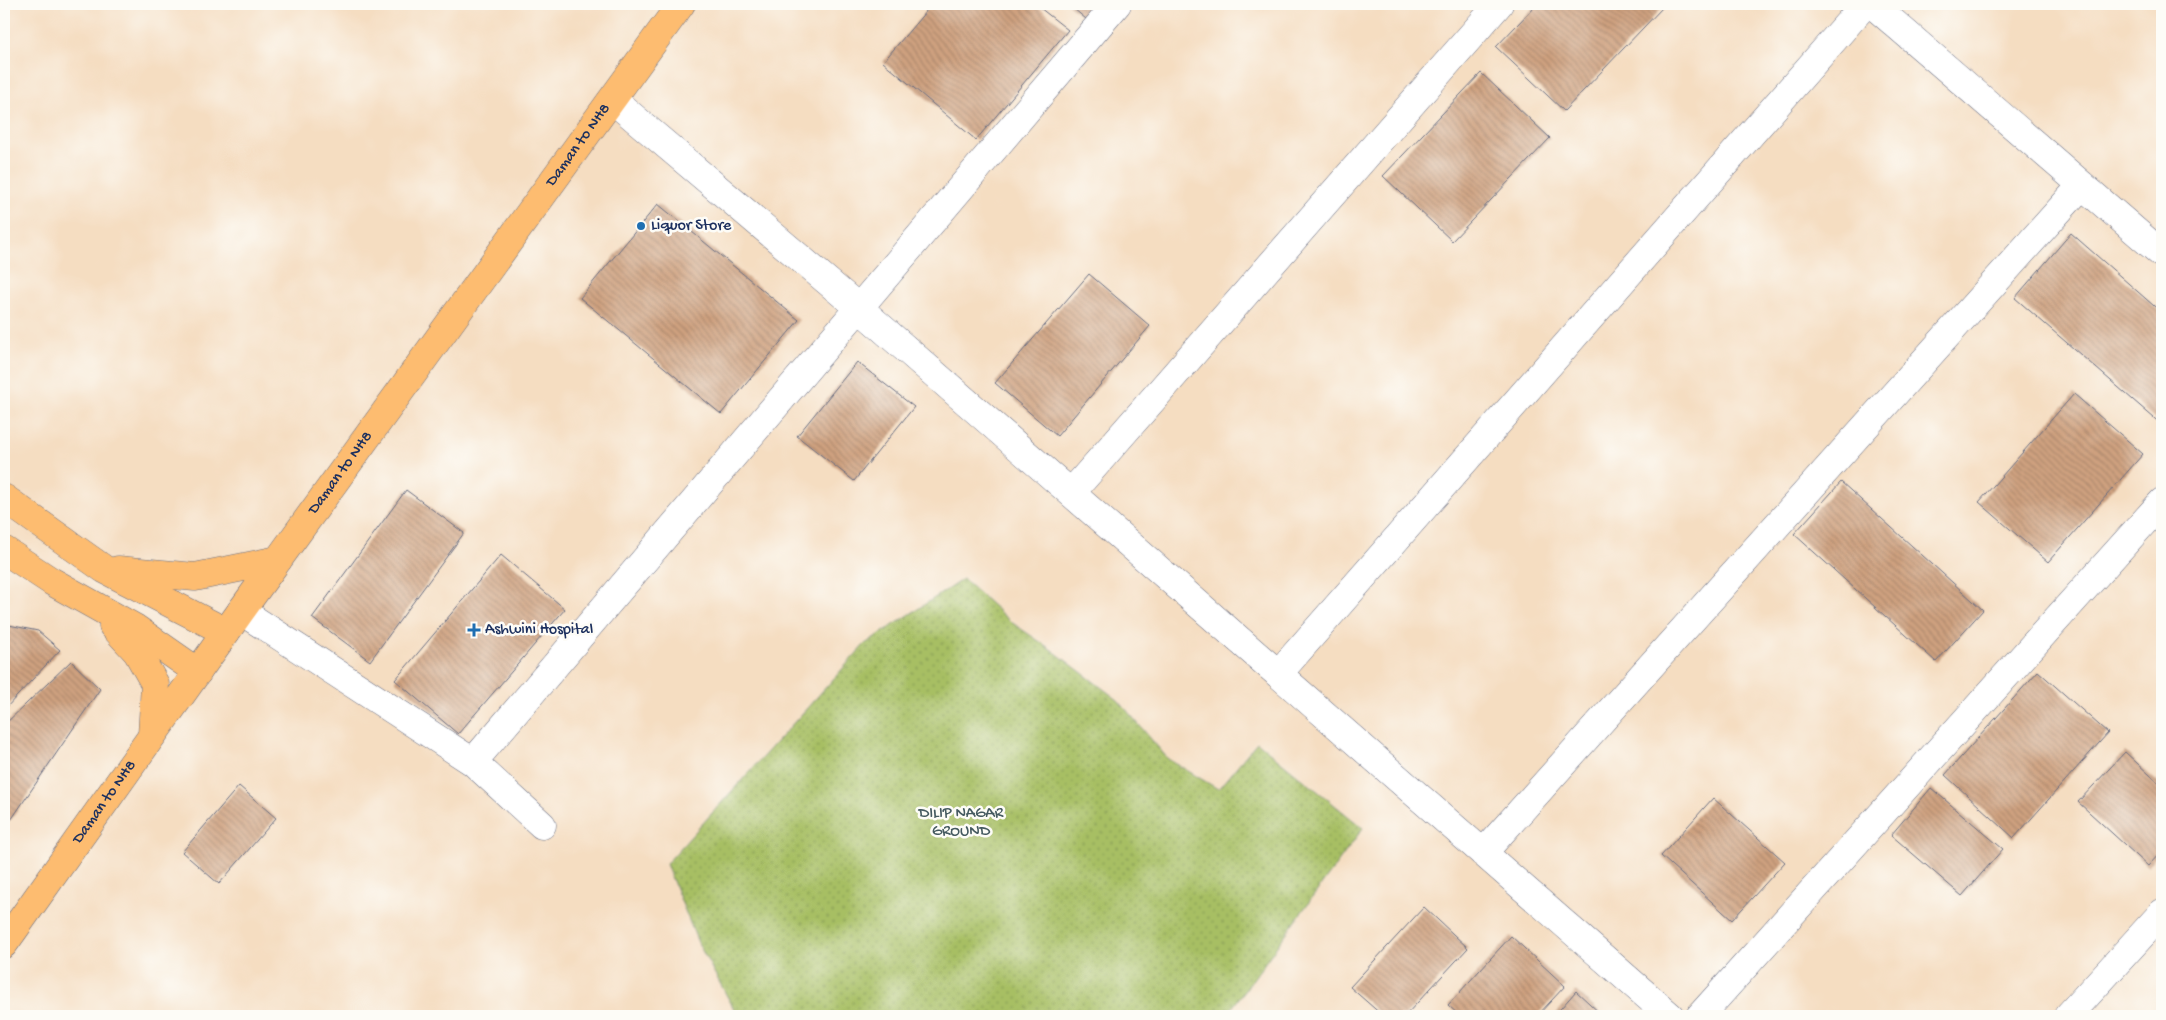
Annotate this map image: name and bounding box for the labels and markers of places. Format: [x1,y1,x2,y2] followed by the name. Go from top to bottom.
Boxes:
[651,217,732,236] place label: Liquor Store
[635,220,647,232] marker: Liquor Store
[485,621,593,640] place label: Ashwini Hospital
[467,623,481,637] marker: Ashwini Hospital

